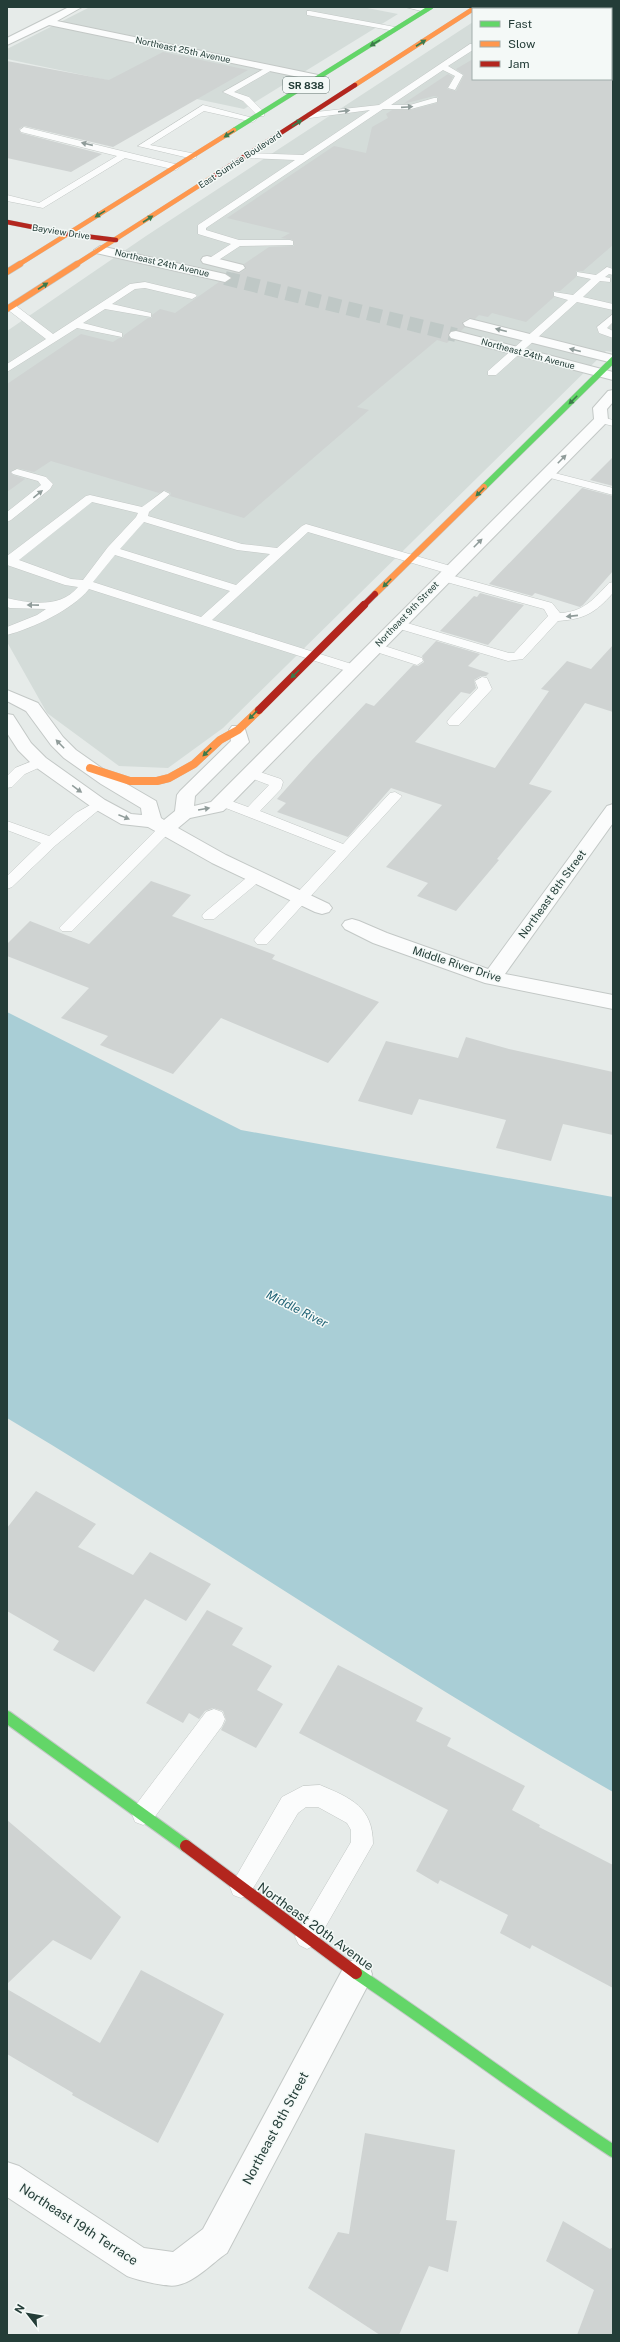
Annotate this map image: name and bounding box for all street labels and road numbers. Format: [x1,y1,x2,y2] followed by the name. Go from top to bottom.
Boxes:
[135,34,232,65] street label: Northeast 25th Avenue
[283,77,329,93] road number: SR 838
[196,129,283,191] street label: East Sunrise Boulevard
[31,222,91,241] street label: Bayview Drive
[114,246,211,279] street label: Northeast 24th Avenue
[480,336,576,371] street label: Northeast 24th Avenue
[373,578,441,649] street label: Northeast 9th Street
[516,847,588,941] street label: Northeast 8th Street
[411,944,503,984] street label: Middle River Drive
[255,1879,377,1974] street label: Northeast 20th Avenue
[239,2069,312,2187] street label: Northeast 8th Street
[17,2180,141,2268] street label: Northeast 19th Terrace

